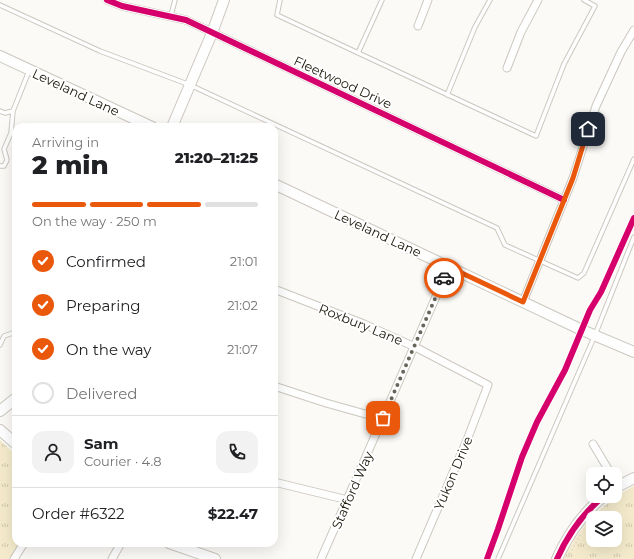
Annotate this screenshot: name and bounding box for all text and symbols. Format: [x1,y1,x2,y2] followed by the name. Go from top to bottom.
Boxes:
[291,52,395,112] street label: Fleetwood Drive
[30,65,122,119] street label: Leveland Lane
[571,112,605,146] pin
[577,118,599,140] icon: home
[32,134,99,150] text: Arriving in
[175,148,258,167] text: 21:20–21:25
[32,149,109,181] text: 2 min
[332,206,424,260] street label: Leveland Lane
[32,213,157,229] text: On the way · 250 m
[32,250,54,272] icon: check
[66,252,146,271] text: Confirmed
[230,253,258,269] text: 21:01
[424,258,464,298] courier
[433,267,455,289] icon: car
[32,294,54,316] icon: check
[66,296,141,315] text: Preparing
[227,297,258,313] text: 21:02
[317,300,406,348] street label: Roxbury Lane
[32,338,54,360] icon: check
[66,340,151,359] text: On the way
[227,341,258,357] text: 21:07
[66,384,138,403] text: Delivered
[366,401,400,435] pin
[372,407,394,429] icon: bag
[32,431,74,473] button: person
[216,431,258,473] button: phone
[84,434,119,453] text: Sam
[430,434,476,512] street label: Yukon Drive
[328,448,377,531] street label: Stafford Way
[84,453,162,469] text: Courier · 4.8
[586,467,622,547] map controls
[586,467,622,503] button: locate
[32,504,125,523] text: Order #6322
[208,504,258,523] text: $22.47
[586,511,622,547] button: layers

